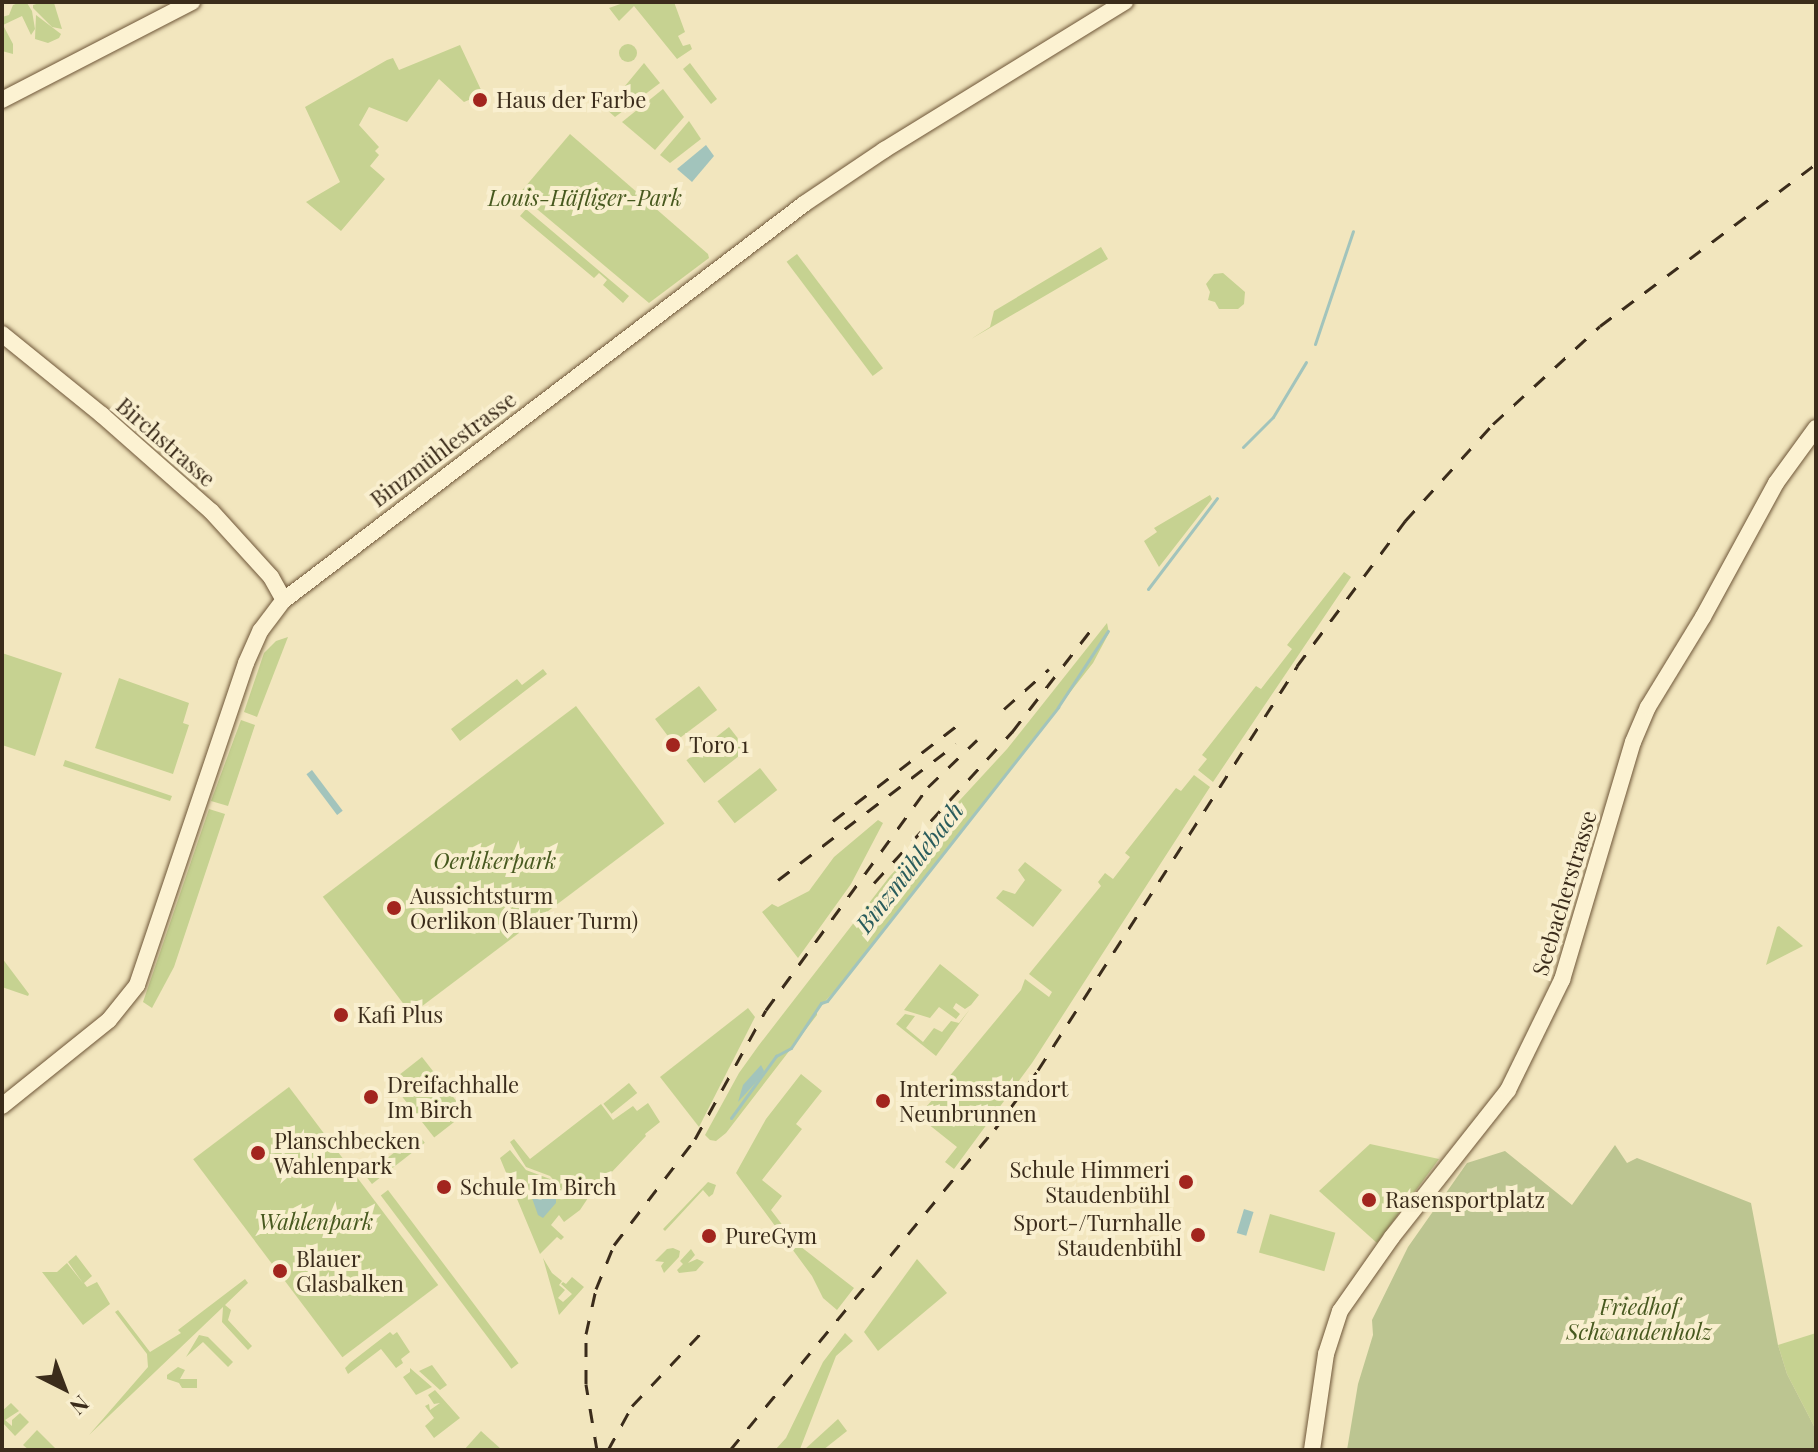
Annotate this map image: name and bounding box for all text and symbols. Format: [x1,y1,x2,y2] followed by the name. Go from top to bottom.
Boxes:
[496,87,647,113] place label: Haus der Farbe
[471,91,489,109] marker: Haus der Farbe
[488,185,682,211] park label: Louis-Häfliger-Park
[365,386,521,512] street label: Binzmühlestrasse
[111,392,221,492] street label: Birchstrasse
[689,732,749,758] place label: Toro 1
[664,736,682,754] marker: Toro 1
[849,796,969,938] water label: Binzmühlebach
[1526,807,1602,979] street label: Seebacherstrasse
[434,848,556,874] park label: Oerlikerpark
[410,882,639,934] place label: Aussichtsturm Oerlikon (Blauer Turm)
[385,899,403,917] marker: Aussichtsturm Oerlikon (Blauer Turm)
[357,1002,443,1028] place label: Kafi Plus
[332,1006,350,1024] marker: Kafi Plus
[387,1071,519,1122] place label: Dreifachhalle Im Birch
[899,1075,1068,1126] place label: Interimsstandort Neunbrunnen
[362,1088,380,1106] marker: Dreifachhalle Im Birch
[874,1092,892,1110] marker: Interimsstandort Neunbrunnen
[274,1127,420,1178] place label: Planschbecken Wahlenpark
[249,1144,267,1162] marker: Planschbecken Wahlenpark
[1009,1156,1170,1208] place label: Schule Himmeri Staudenbühl
[1177,1173,1195,1191] marker: Schule Himmeri Staudenbühl
[460,1174,616,1200] place label: Schule Im Birch
[435,1178,453,1196] marker: Schule Im Birch
[1385,1187,1545,1213] place label: Rasensportplatz
[1360,1191,1378,1209] marker: Rasensportplatz
[259,1209,373,1235] park label: Wahlenpark
[1013,1209,1182,1260] place label: Sport-/Turnhalle Staudenbühl
[725,1223,817,1249] place label: PureGym
[1189,1226,1207,1244] marker: Sport-/Turnhalle Staudenbühl
[700,1227,718,1245] marker: PureGym
[296,1245,404,1296] place label: Blauer Glasbalken
[271,1262,289,1280] marker: Blauer Glasbalken
[1566,1293,1712,1344] park label: Friedhof Schwandenholz
[24,1348,104,1428] north arrow
[64,1389,96,1422] text: N

